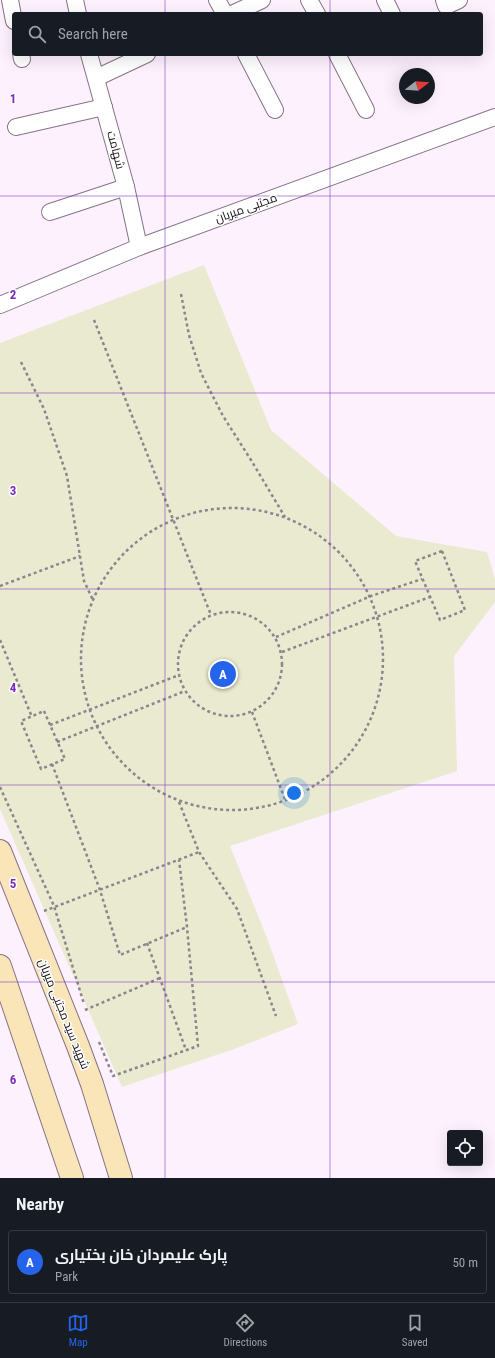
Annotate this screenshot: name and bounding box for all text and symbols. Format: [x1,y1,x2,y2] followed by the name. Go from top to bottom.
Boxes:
[12,12,483,56] search box
[26,23,48,45] icon: search
[58,25,128,43] text: Search here
[399,68,435,104] north arrow
[10,91,16,106] text: 1
[104,129,128,171] street label: شهامت
[213,190,279,226] street label: مجتبی میریان
[10,287,17,302] text: 2
[10,483,16,498] text: 3
[210,659,236,689] pin: A
[10,680,17,695] text: 4
[284,783,304,803] your location
[10,876,17,891] text: 5
[35,957,93,1071] street label: شهید سید مجتبی میریان
[10,1072,17,1087] text: 6
[447,1130,483,1166] map controls
[447,1130,483,1166] button: locate
[16,1194,64,1214] text: Nearby
[55,1246,227,1264] text: پارک علیمردان خان بختیاری
[26,1255,34,1270] text: A
[452,1255,478,1270] text: 50 m
[55,1269,78,1284] text: Park
[67,1312,89,1349] tab: Map
[223,1312,267,1349] tab: Directions
[402,1312,428,1349] tab: Saved

